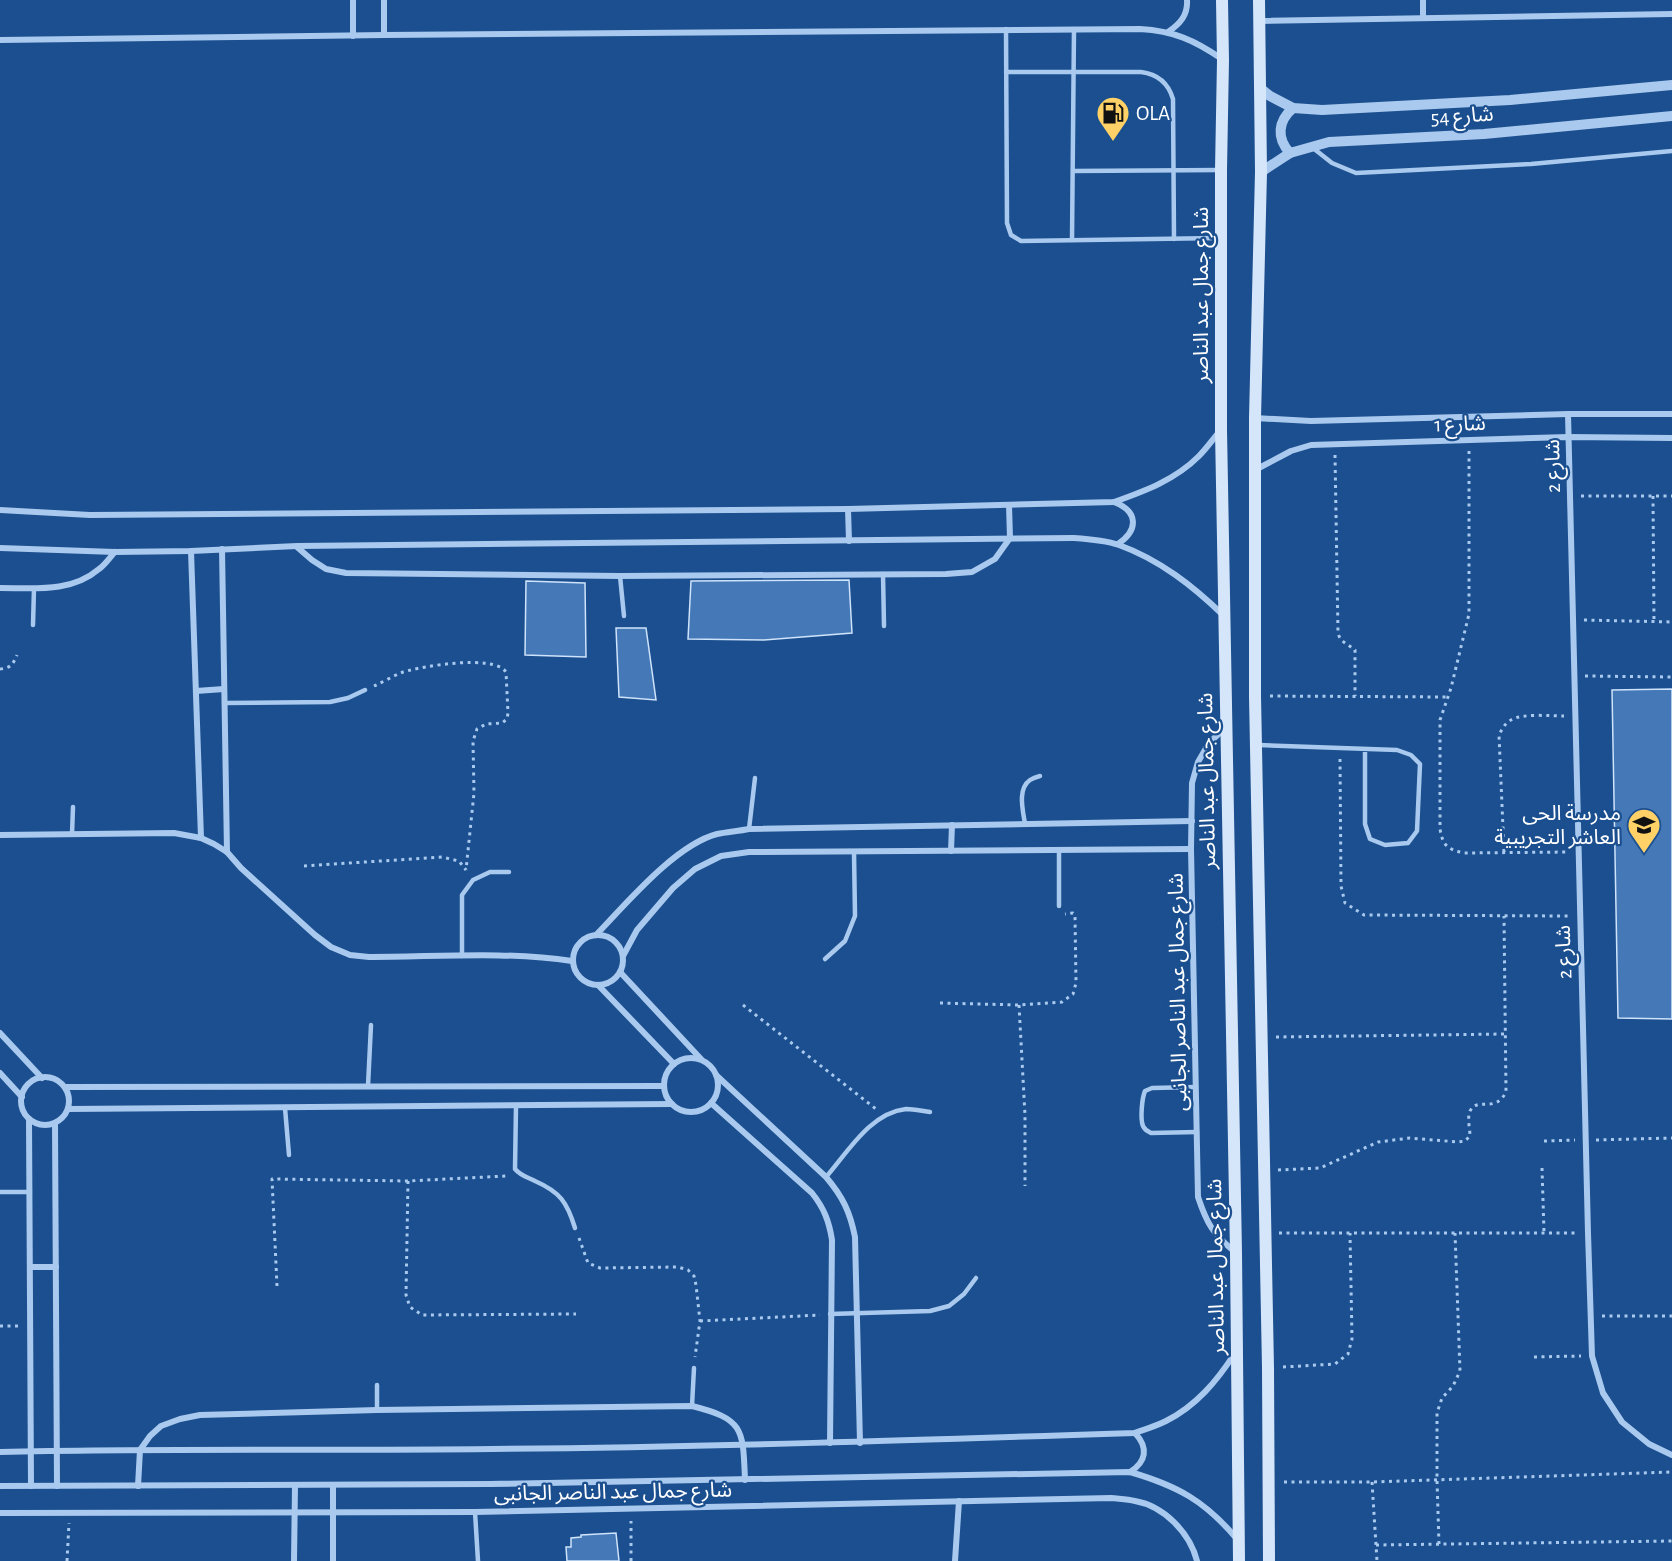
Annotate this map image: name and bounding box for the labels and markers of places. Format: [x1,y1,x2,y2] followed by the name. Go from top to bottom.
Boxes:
[1095,95,1131,142] fuel station icon: OLA
[1136,103,1170,124] place label: OLA
[1494,803,1621,849] place label: مدرسة الحى العاشر التجريبية
[1626,807,1662,854] school or university icon: مدرسة الحى العاشر التجريبية

